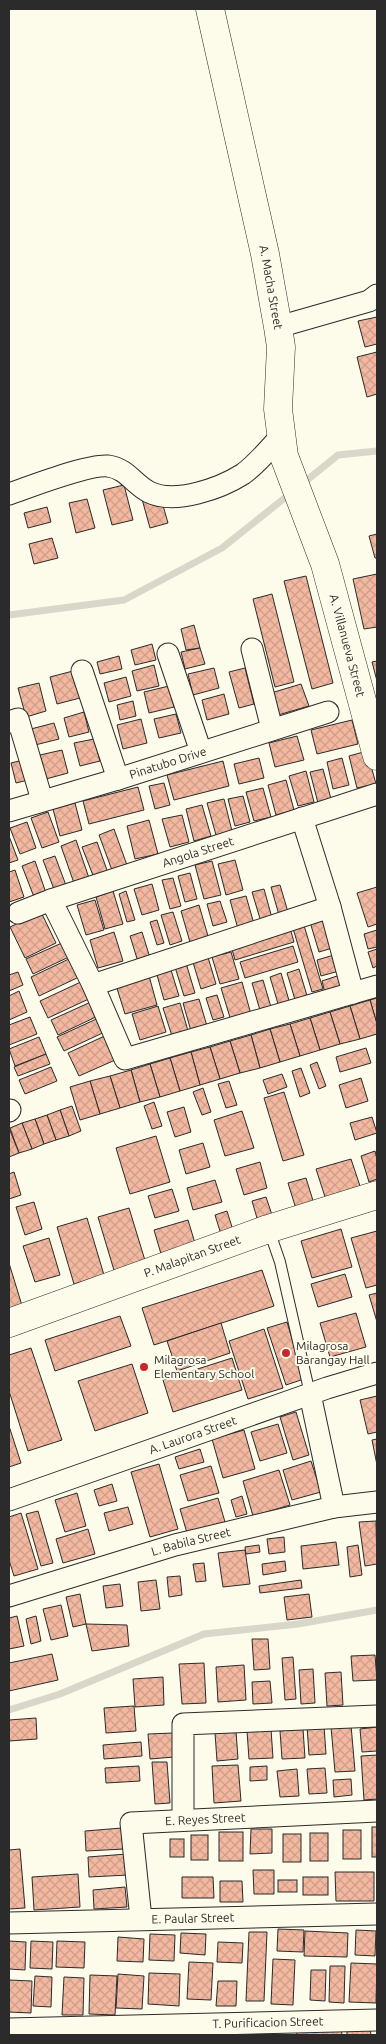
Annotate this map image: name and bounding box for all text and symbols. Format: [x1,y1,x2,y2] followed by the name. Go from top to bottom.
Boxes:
[257,244,285,331] street label: A. Macha Street
[327,593,368,699] street label: A. Villanueva Street
[128,744,208,781] street label: Pinatubo Drive
[160,834,235,869] street label: Angola Street
[142,1232,242,1279] street label: P. Malapitan Street
[296,1339,370,1366] place label: Milagrosa Barangay Hall
[280,1347,292,1359] marker: Milagrosa Barangay Hall
[154,1353,254,1380] place label: Milagrosa Elementary School
[138,1361,150,1373] marker: Milagrosa Elementary School
[147,1413,238,1456] street label: A. Laurora Street
[150,1525,232,1558] street label: L. Babila Street
[165,1810,246,1827] street label: E. Reyes Street
[151,1910,235,1926] street label: E. Paular Street
[212,2014,324,2030] street label: T. Purificacion Street

